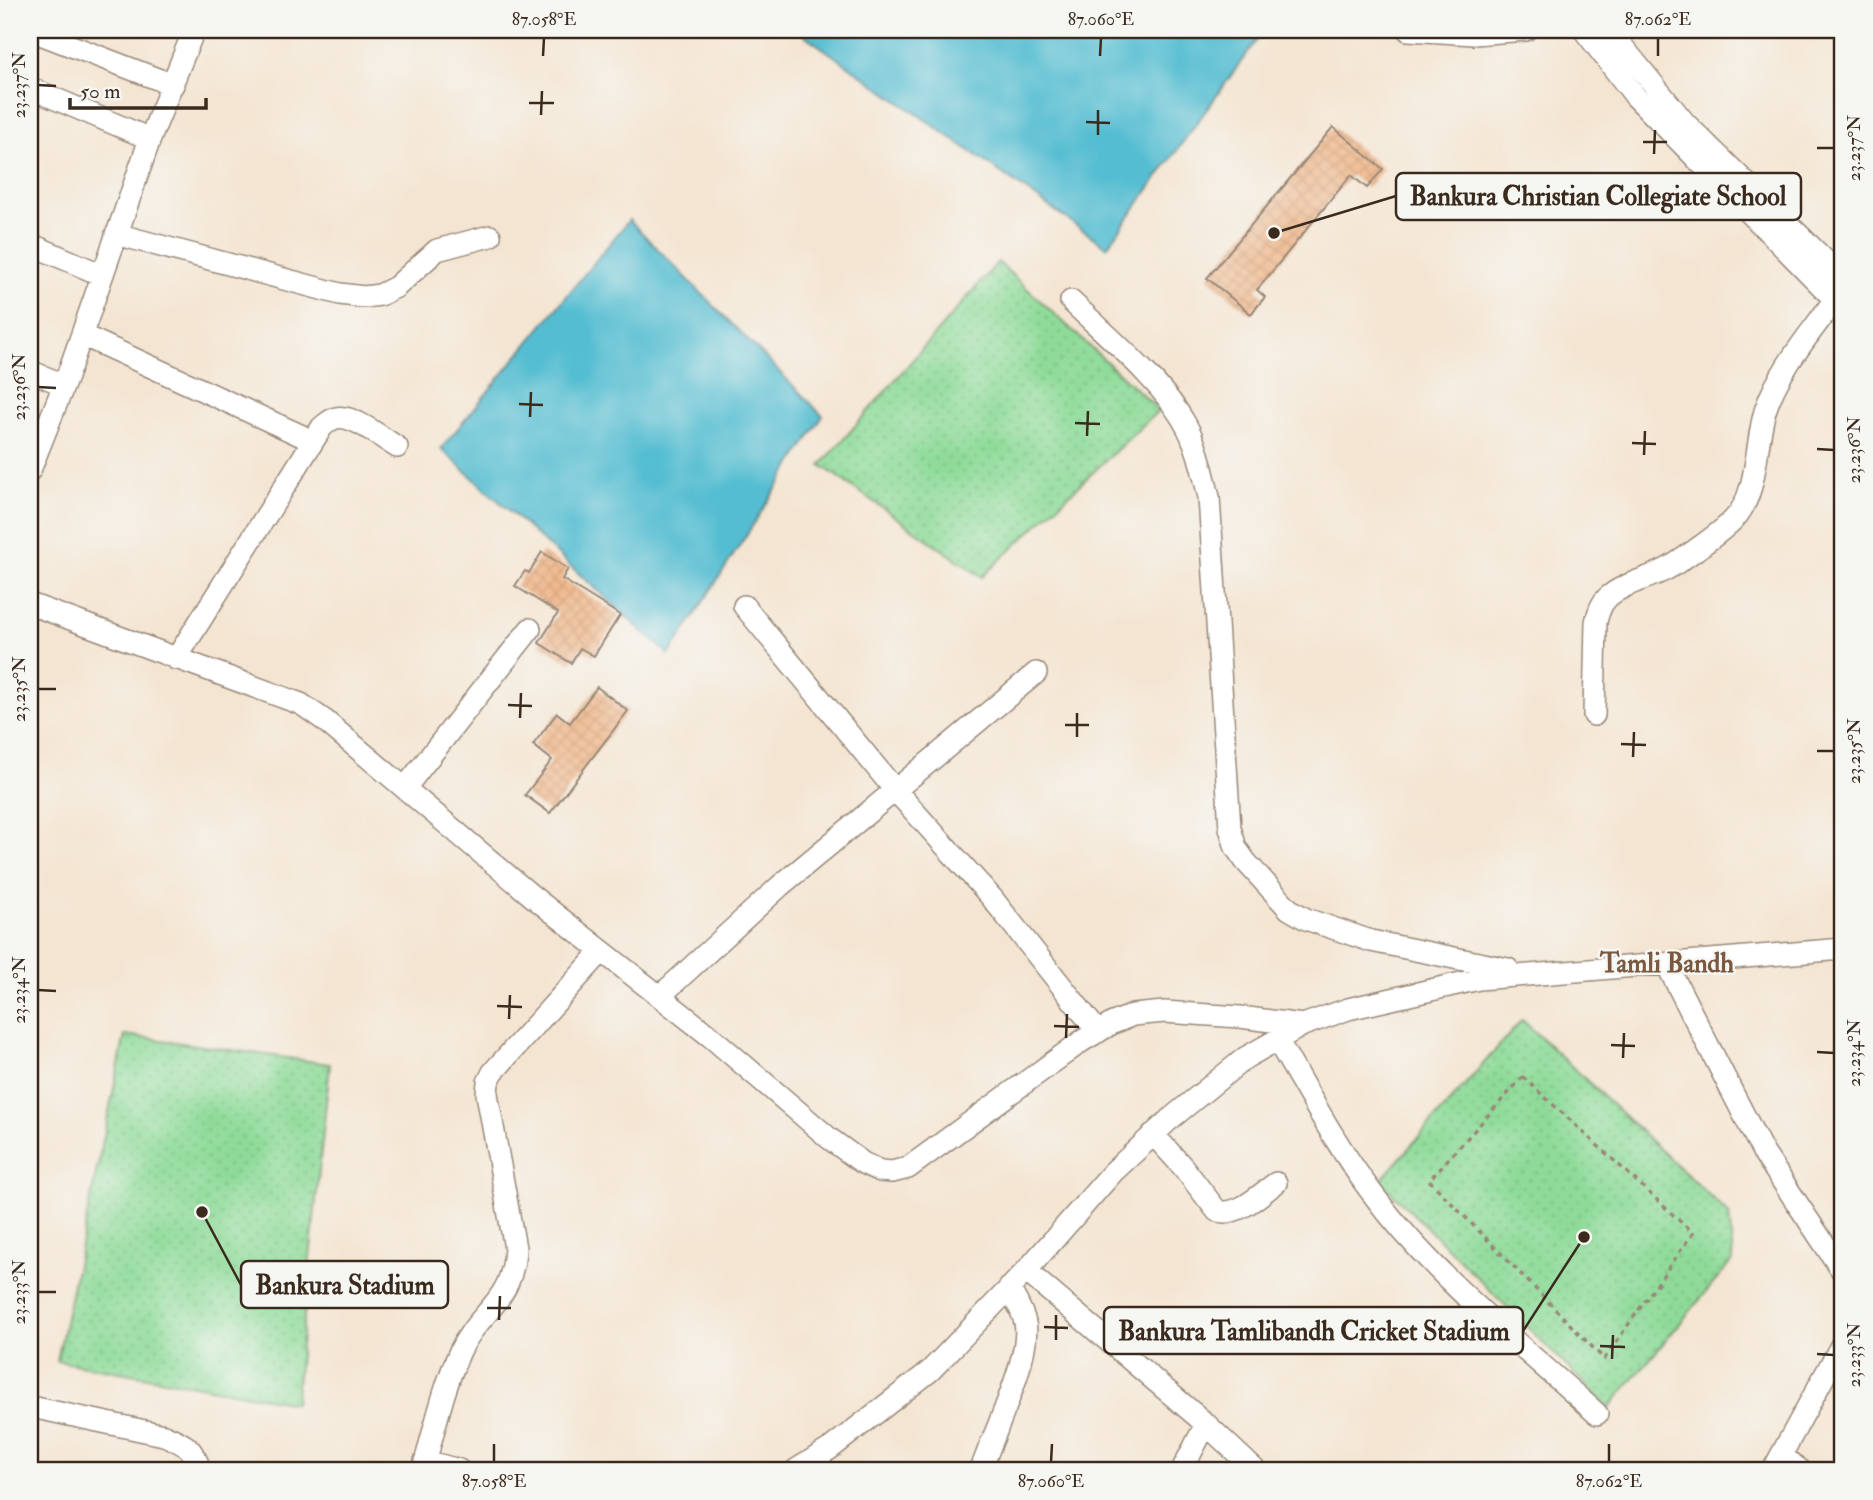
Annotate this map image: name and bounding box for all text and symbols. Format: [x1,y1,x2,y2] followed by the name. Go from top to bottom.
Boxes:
[512,8,576,31] text: 87.058°E
[1068,8,1134,31] text: 87.060°E
[1625,8,1691,31] text: 87.062°E
[8,52,31,118] text: 23.237°N
[70,66,206,110] scale bar
[80,78,121,105] text: 50 m
[1843,115,1866,181] text: 23.237°N
[1396,173,1801,220] callout: Bankura Christian Collegiate School
[1410,181,1787,214] text: Bankura Christian Collegiate School
[8,353,31,421] text: 23.236°N
[1843,416,1866,484] text: 23.236°N
[8,656,31,722] text: 23.235°N
[1843,718,1866,784] text: 23.235°N
[1599,948,1734,980] district label: Tamli Bandh
[8,956,31,1024] text: 23.234°N
[1843,1019,1866,1087] text: 23.234°N
[8,1260,31,1324] text: 23.233°N
[241,1261,448,1308] callout: Bankura Stadium
[255,1270,436,1302] text: Bankura Stadium
[1104,1307,1523,1354] callout: Bankura Tamlibandh Cricket Stadium
[1118,1316,1511,1348] text: Bankura Tamlibandh Cricket Stadium
[1843,1323,1866,1387] text: 23.233°N
[462,1470,526,1493] text: 87.058°E
[1018,1470,1084,1493] text: 87.060°E
[1576,1470,1642,1493] text: 87.062°E

